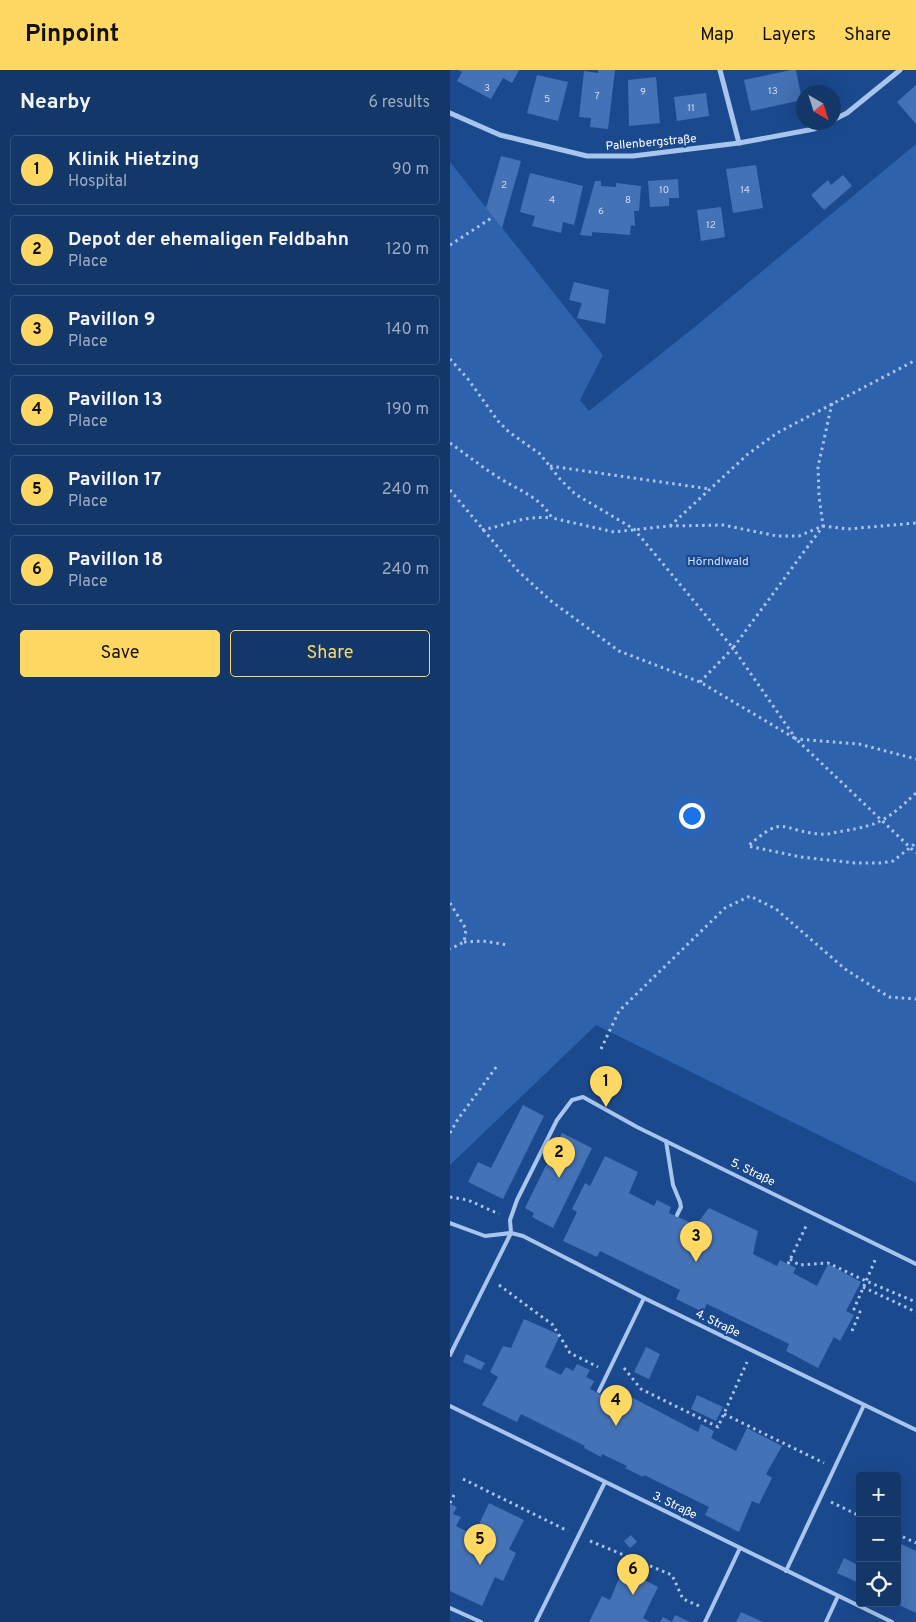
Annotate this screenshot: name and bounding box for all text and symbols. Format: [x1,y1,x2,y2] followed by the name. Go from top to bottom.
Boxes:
[25,20,119,50] text: Pinpoint
[700,24,734,47] text: Map
[762,24,816,47] text: Layers
[844,24,891,47] text: Share
[484,82,490,95] house number: 3
[768,85,778,98] house number: 13
[796,85,841,130] north arrow
[640,86,646,99] house number: 9
[20,89,91,116] text: Nearby
[594,90,600,103] house number: 7
[368,93,430,113] text: 6 results
[544,93,550,106] house number: 5
[687,102,695,115] house number: 11
[605,131,697,155] street label: Pallenbergstraße
[68,148,199,172] text: Klinik Hietzing
[34,160,40,180] text: 1
[392,160,429,180] text: 90 m
[68,172,127,192] text: Hospital
[501,179,507,192] house number: 2
[659,184,669,197] house number: 10
[740,184,750,197] house number: 14
[549,194,555,207] house number: 4
[625,194,631,207] house number: 8
[598,205,604,218] house number: 6
[706,219,716,232] house number: 12
[68,228,349,252] text: Depot der ehemaligen Feldbahn
[32,240,42,260] text: 2
[386,240,429,260] text: 120 m
[68,252,108,272] text: Place
[68,308,155,332] text: Pavillon 9
[32,320,42,340] text: 3
[386,320,429,340] text: 140 m
[68,332,108,352] text: Place
[68,388,163,412] text: Pavillon 13
[32,400,42,420] text: 4
[386,400,429,420] text: 190 m
[68,412,108,432] text: Place
[68,468,162,492] text: Pavillon 17
[32,480,42,500] text: 5
[382,480,429,500] text: 240 m
[68,492,108,512] text: Place
[68,548,163,572] text: Pavillon 18
[687,554,749,570] park label: Hörndlwald
[32,560,42,580] text: 6
[382,560,429,580] text: 240 m
[68,572,108,592] text: Place
[20,630,220,677] button: Save
[230,630,430,677] button: Share
[679,803,705,829] your location
[590,1066,622,1107] pin: 1
[543,1137,575,1178] pin: 2
[728,1155,778,1191] street label: 5. Straße
[680,1221,712,1262] pin: 3
[693,1306,743,1342] street label: 4. Straße
[600,1385,632,1426] pin: 4
[856,1472,901,1607] map controls
[856,1472,901,1517] button: +
[650,1488,699,1524] street label: 3. Straße
[856,1517,901,1562] button: −
[464,1524,496,1565] pin: 5
[617,1554,649,1595] pin: 6
[856,1562,901,1607] button: locate

